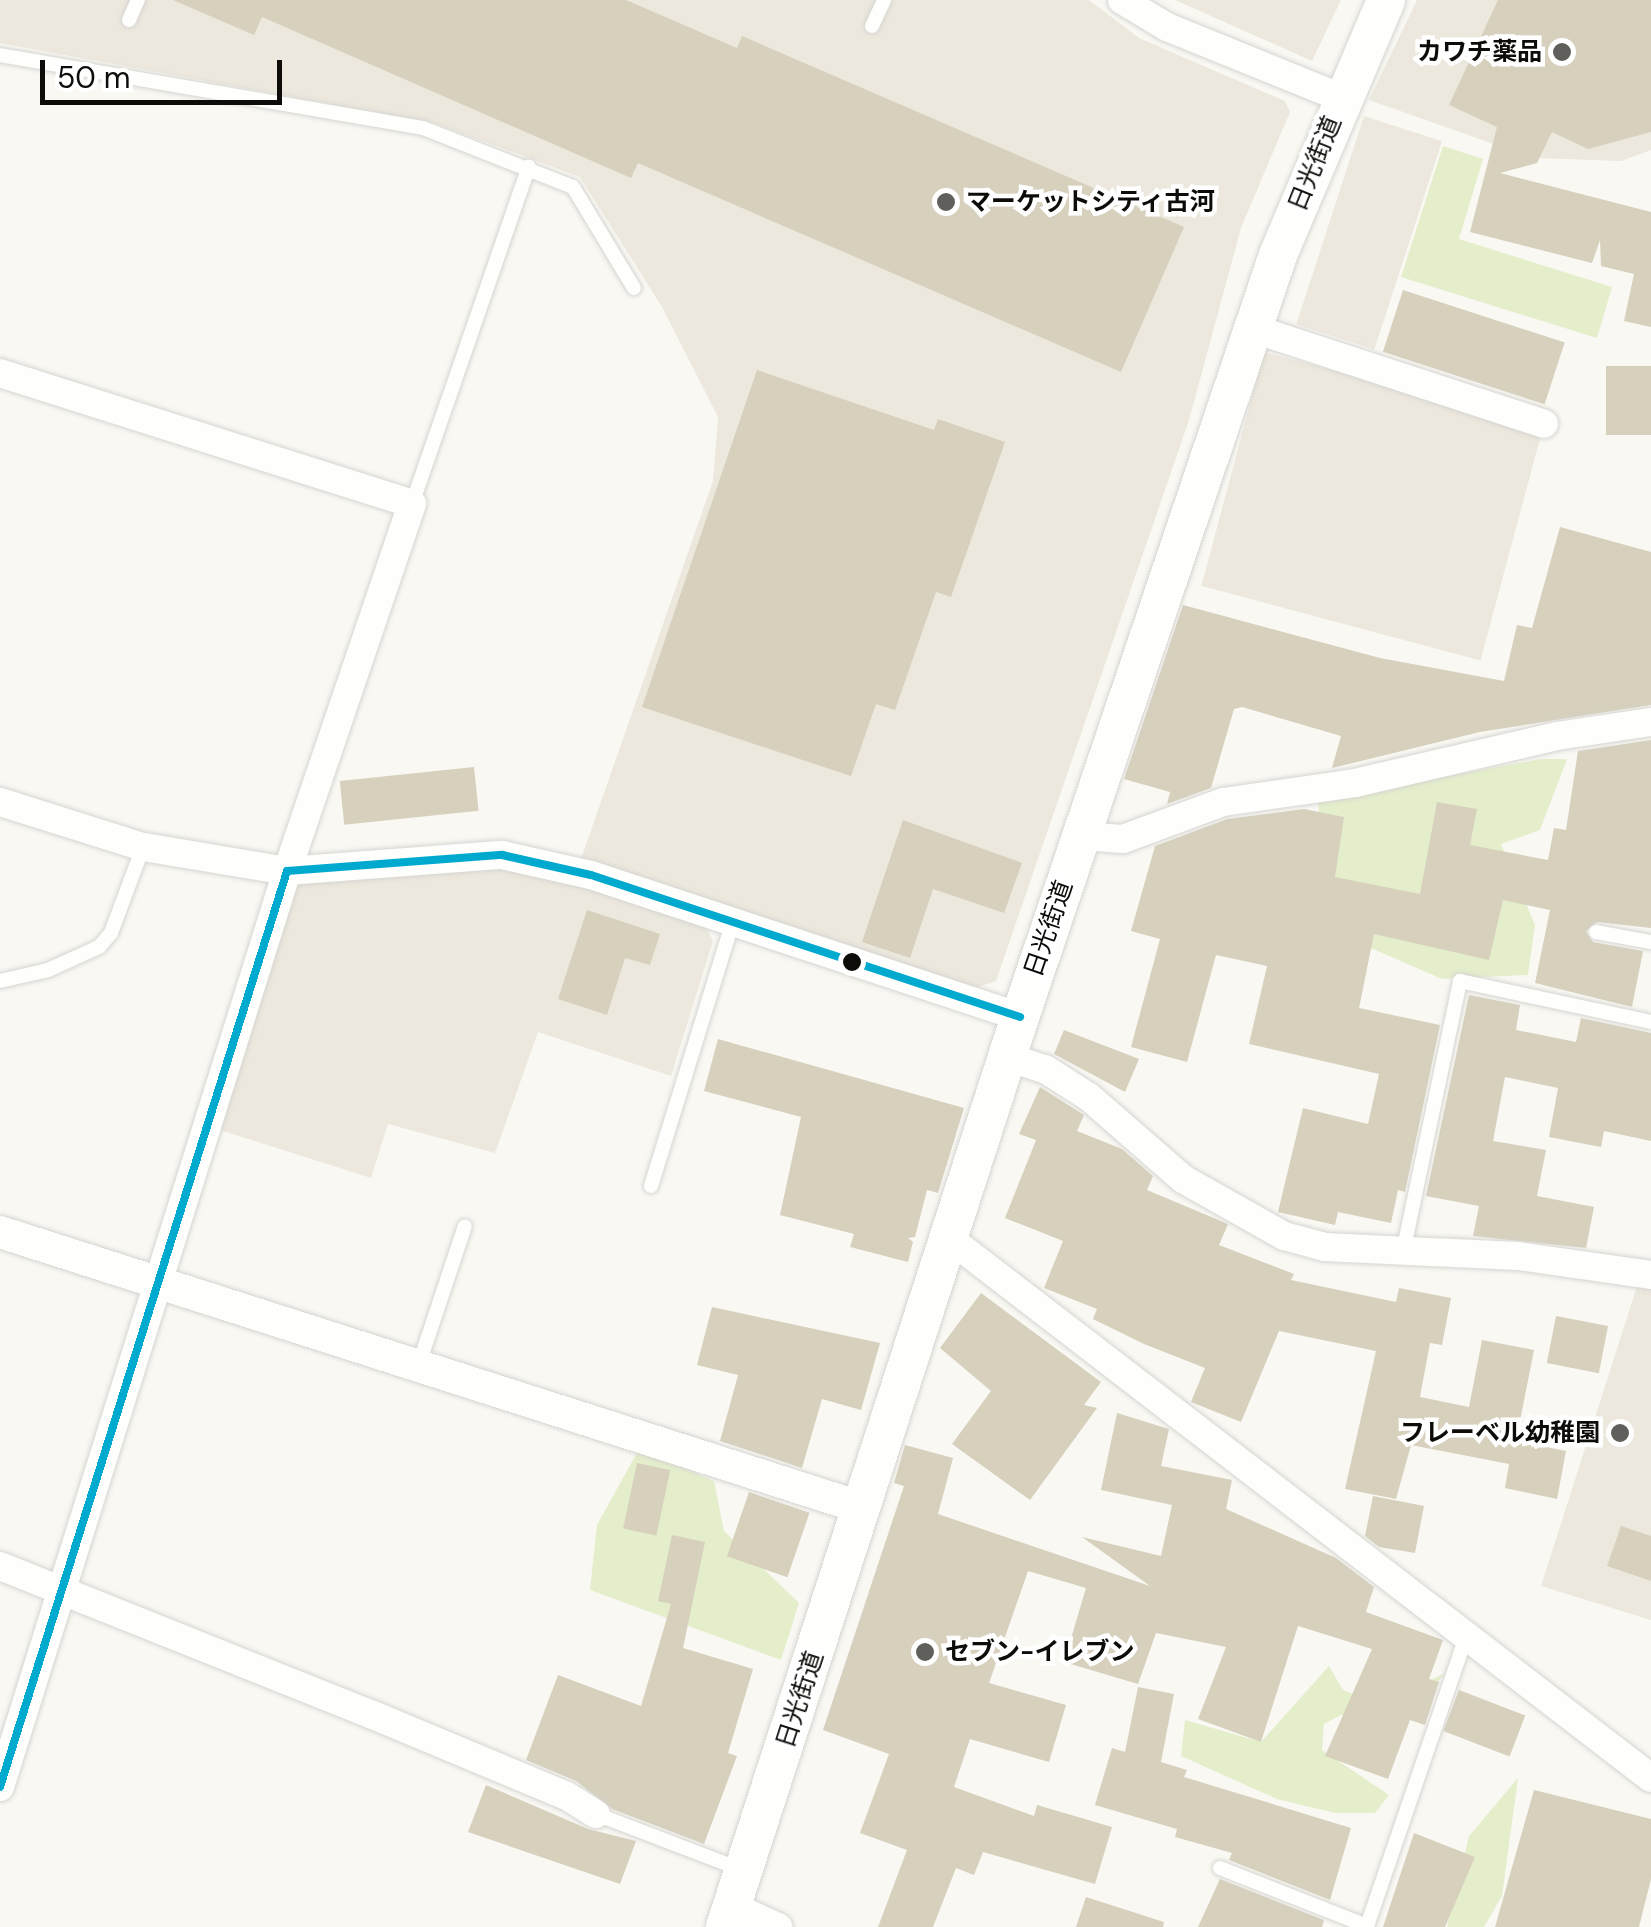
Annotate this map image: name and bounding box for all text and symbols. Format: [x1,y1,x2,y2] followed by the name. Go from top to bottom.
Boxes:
[1417,37,1542,67] place label: カワチ薬品
[45,40,288,102] scale bar
[1551,41,1573,63] marker: カワチ薬品
[57,58,131,97] text: 50 m
[1282,112,1348,216] street label: 日光街道
[966,187,1216,217] place label: マーケットシティ古河
[935,191,957,213] marker: マーケットシティ古河
[1019,877,1079,981] street label: 日光街道
[842,952,862,972] unlabelled marker
[1400,1418,1600,1448] place label: フレーベル幼稚園
[1609,1422,1631,1444] marker: フレーベル幼稚園
[945,1637,1134,1667] place label: セブン-イレブン
[914,1641,936,1663] marker: セブン-イレブン
[770,1648,830,1752] street label: 日光街道

